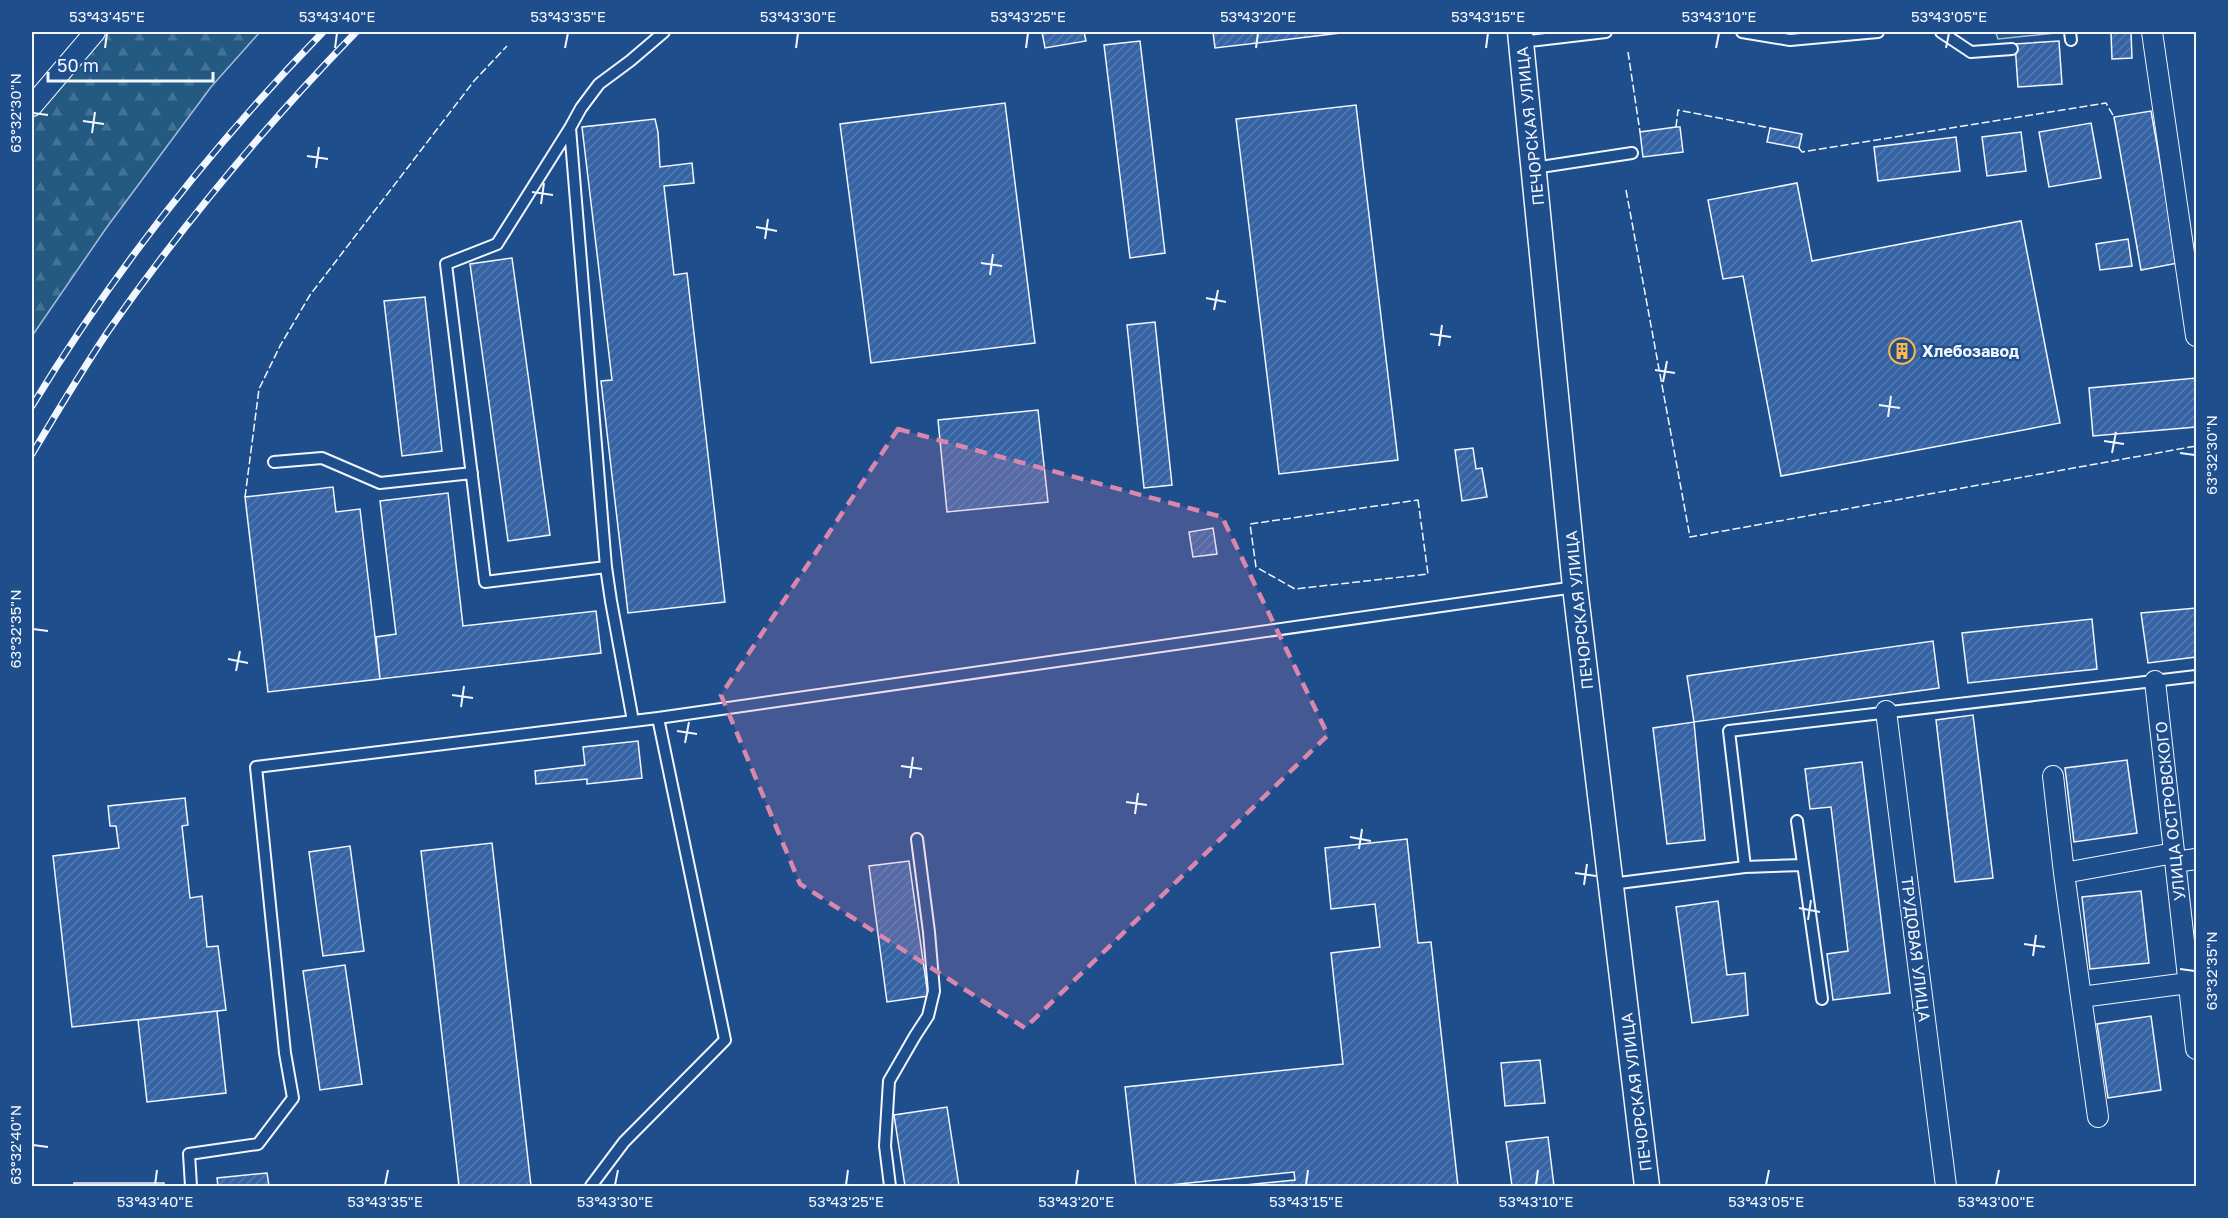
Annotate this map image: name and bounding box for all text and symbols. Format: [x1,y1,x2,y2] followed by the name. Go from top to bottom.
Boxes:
[69,7,145,25] text: 53°43'45"E
[299,7,375,25] text: 53°43'40"E
[530,7,606,25] text: 53°43'35"E
[760,7,836,25] text: 53°43'30"E
[990,7,1066,25] text: 53°43'25"E
[1220,7,1296,25] text: 53°43'20"E
[1451,7,1525,25] text: 53°43'15"E
[1682,7,1756,25] text: 53°43'10"E
[1911,7,1987,25] text: 53°43'05"E
[48,45,213,83] scale bar
[1512,45,1548,206] street label: ПЕЧОРСКАЯ УЛИЦА
[57,54,99,76] text: 50 m
[6,73,24,153] text: 63°32'30"N
[1887,336,1917,366] building icon: Хлебозавод
[1922,341,2019,361] place label: Хлебозавод
[2202,415,2220,495] text: 63°32'30"N
[1561,529,1597,690] street label: ПЕЧОРСКАЯ УЛИЦА
[6,589,24,669] text: 63°32'35"N
[2151,720,2189,902] street label: УЛИЦА ОСТРОВСКОГО
[1897,875,1935,1023] street label: ТРУДОВАЯ УЛИЦА
[2202,931,2220,1011] text: 63°32'35"N
[1616,1011,1656,1172] street label: ПЕЧОРСКАЯ УЛИЦА
[6,1105,24,1185] text: 63°32'40"N
[117,1192,193,1210] text: 53°43'40"E
[347,1192,423,1210] text: 53°43'35"E
[577,1192,653,1210] text: 53°43'30"E
[808,1192,884,1210] text: 53°43'25"E
[1038,1192,1114,1210] text: 53°43'20"E
[1269,1192,1343,1210] text: 53°43'15"E
[1499,1192,1573,1210] text: 53°43'10"E
[1728,1192,1804,1210] text: 53°43'05"E
[1958,1192,2034,1210] text: 53°43'00"E

